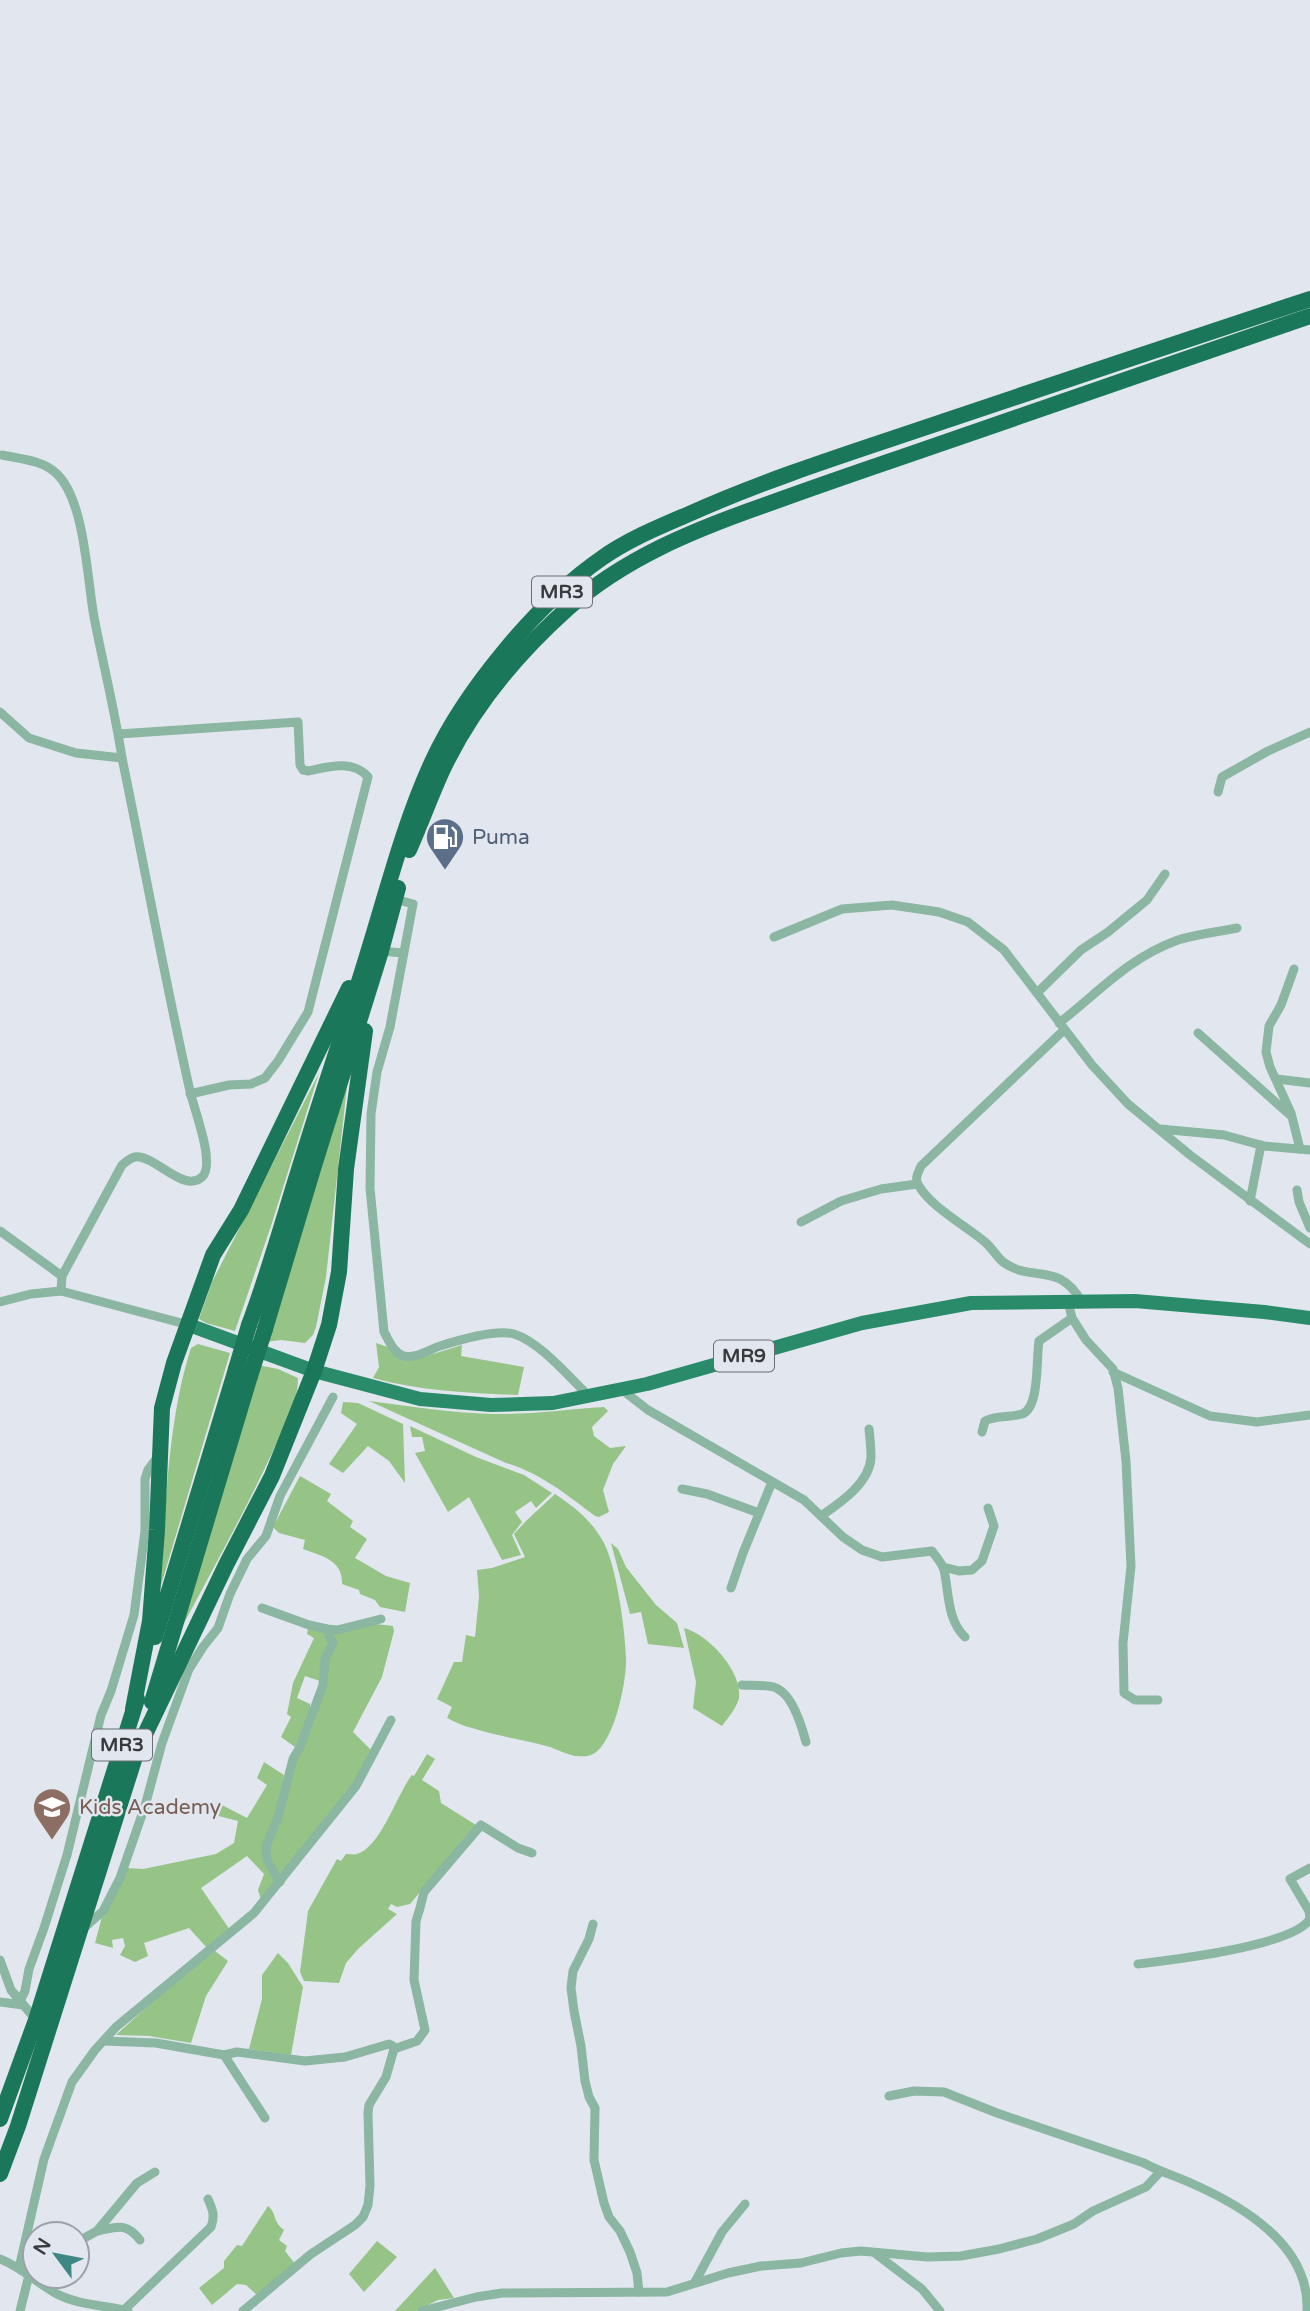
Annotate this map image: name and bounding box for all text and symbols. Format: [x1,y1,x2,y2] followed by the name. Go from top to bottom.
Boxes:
[532,576,592,608] road number: MR3
[424,816,466,871] fuel station icon: Puma
[472,825,530,850] place label: Puma
[714,1340,774,1372] road number: MR9
[92,1730,152,1760] road number: MR3
[31,1786,73,1841] school or university icon: Kids Academy
[79,1795,221,1820] place label: Kids Academy
[21,2220,91,2290] north arrow
[29,2234,56,2259] text: N

